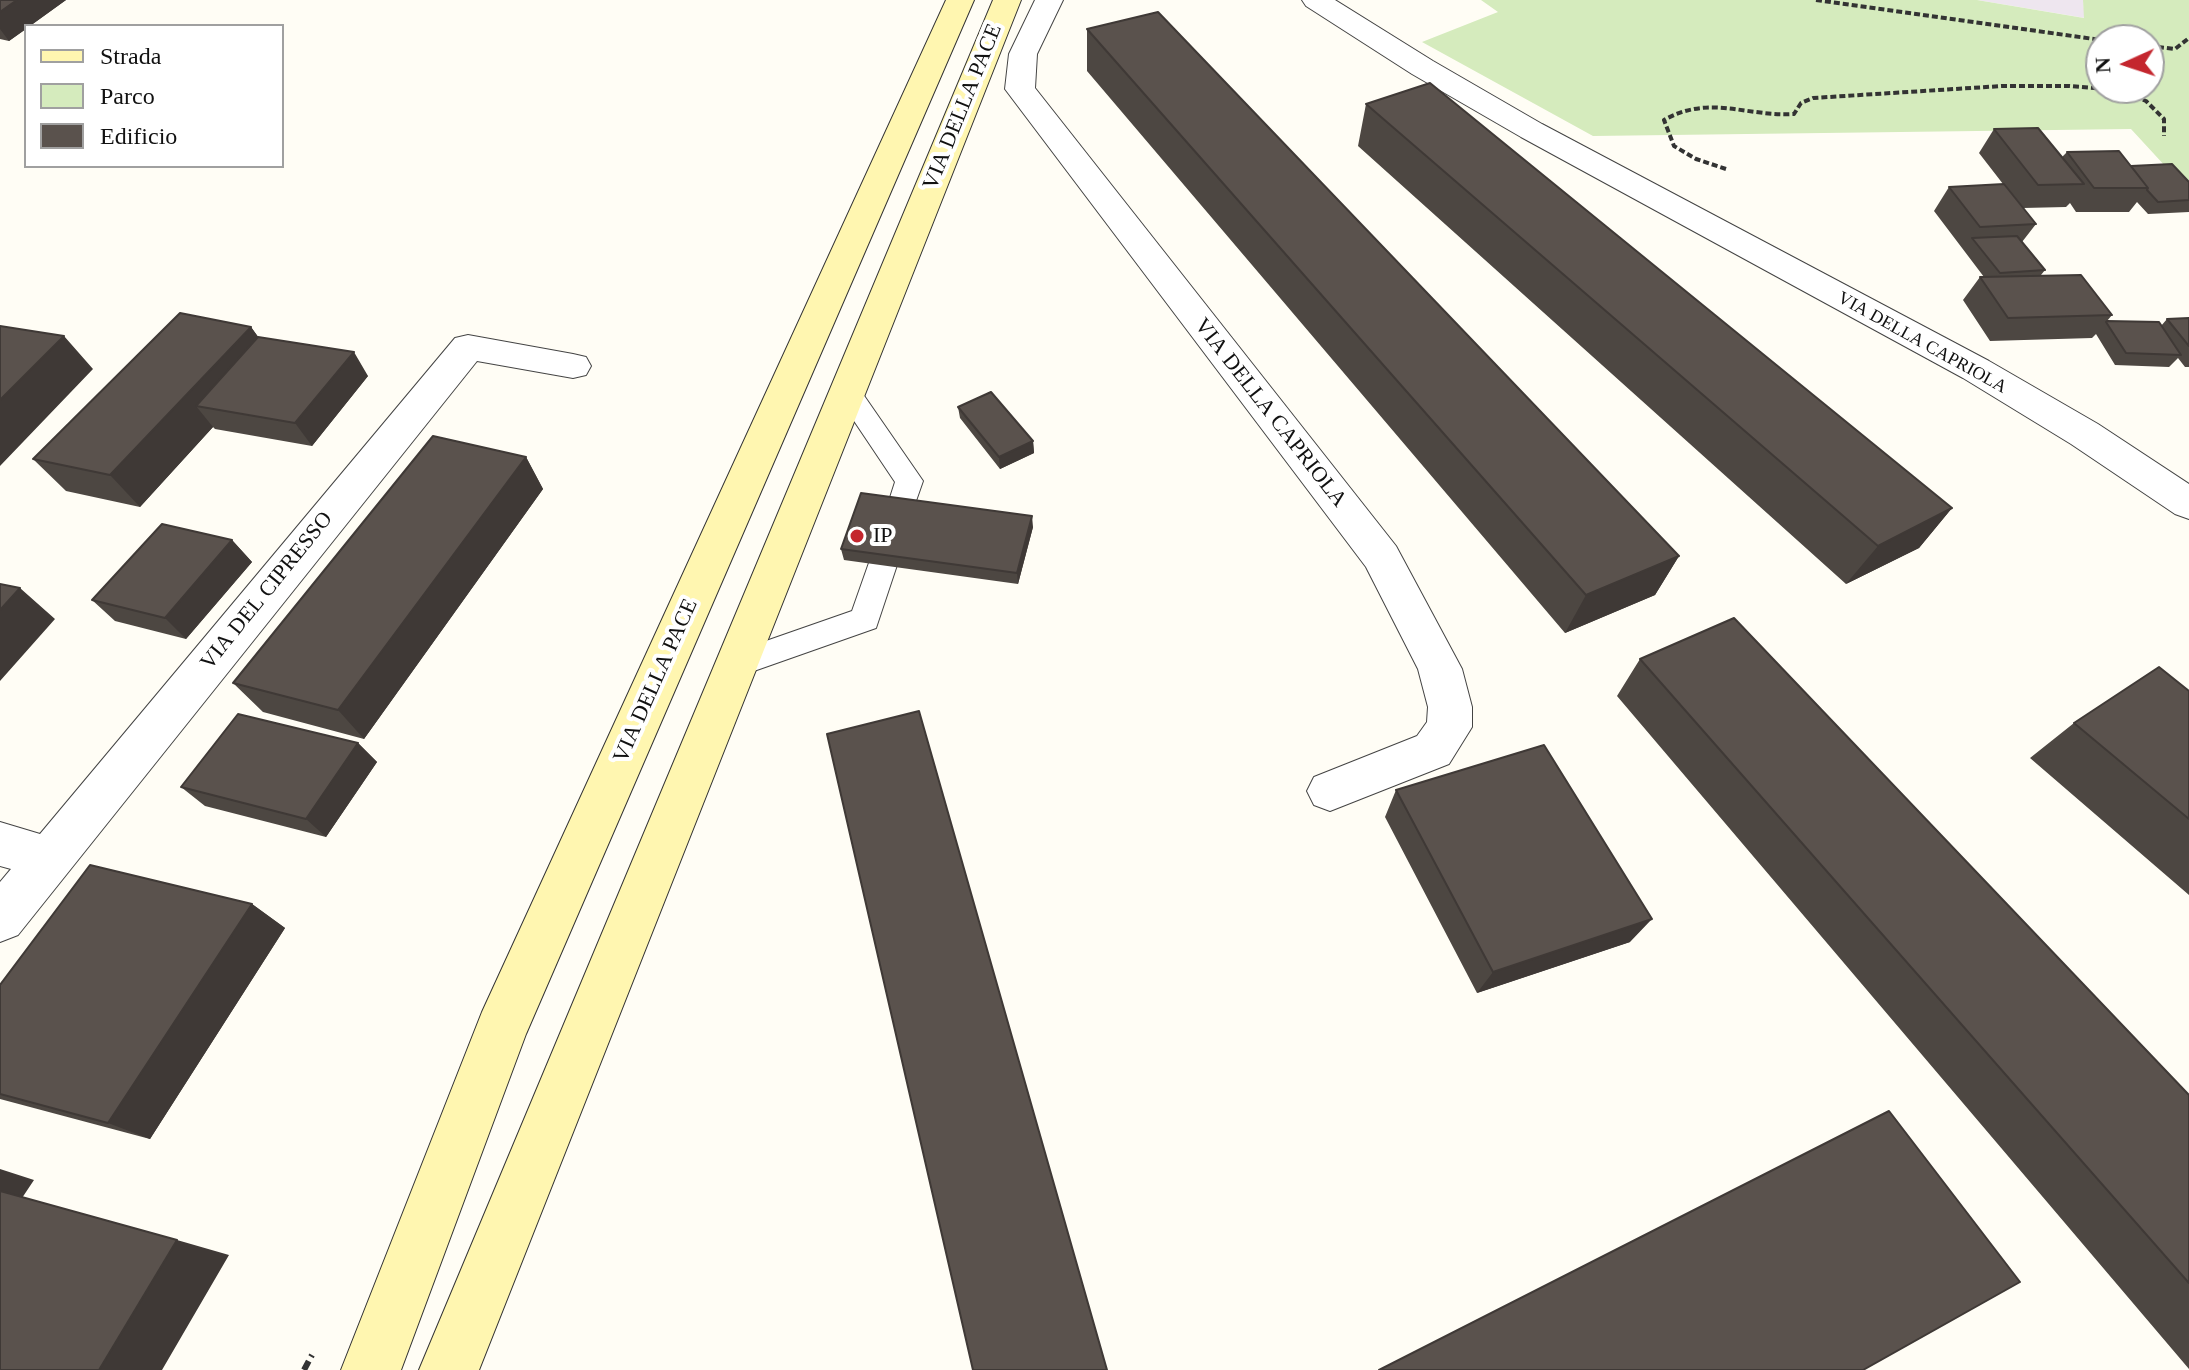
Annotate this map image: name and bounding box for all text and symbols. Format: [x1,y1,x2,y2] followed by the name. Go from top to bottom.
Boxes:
[918,20,1008,194] street label: VIA DELLA PACE
[24,24,284,168] legend
[2085,24,2165,104] north arrow
[100,43,161,69] text: Strada
[2090,57,2115,74] text: N
[100,83,155,109] text: Parco
[100,123,177,149] text: Edificio
[1834,288,2010,398] street label: VIA DELLA CAPRIOLA
[1188,313,1352,513] street label: VIA DELLA CAPRIOLA
[195,507,339,675] street label: VIA DEL CIPRESSO
[873,523,893,549] place label: IP
[848,527,866,545] marker: IP
[608,595,704,767] street label: VIA DELLA PACE

